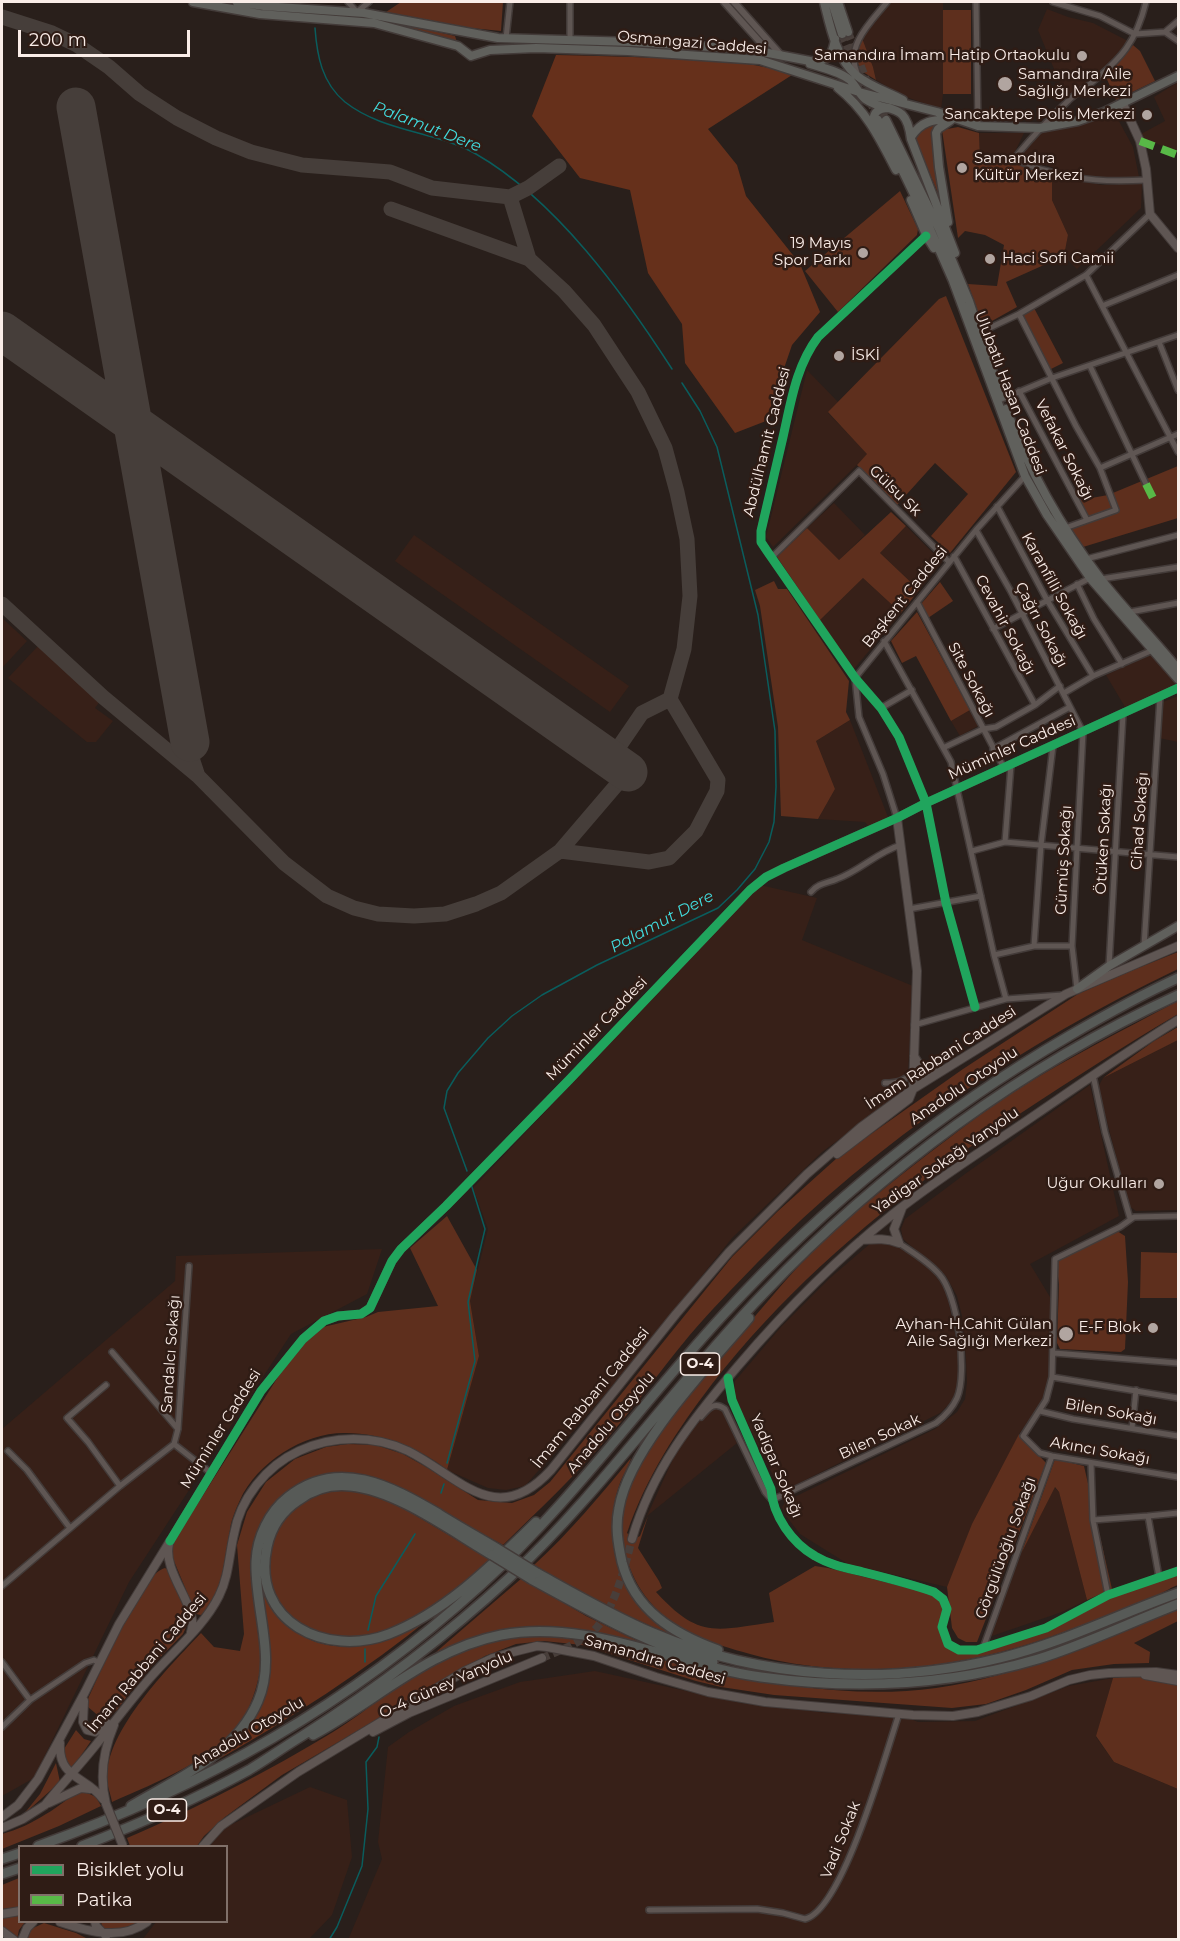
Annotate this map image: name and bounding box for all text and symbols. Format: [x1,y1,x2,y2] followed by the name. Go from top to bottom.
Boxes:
[21,18,194,56] scale bar
[617,28,767,58] street label: Osmangazi Caddesi
[29,29,87,51] text: 200 m
[814,47,1070,65] place label: Samandıra İmam Hatip Ortaokulu
[1075,49,1089,63] marker: Samandıra İmam Hatip Ortaokulu
[1018,66,1131,101] place label: Samandıra Aile Sağlığı Merkezi
[996,75,1014,93] marker: Samandıra Aile Sağlığı Merkezi
[370,98,484,156] water label: Palamut Dere
[945,106,1135,124] place label: Sancaktepe Polis Merkezi
[1140,108,1154,122] marker: Sancaktepe Polis Merkezi
[974,150,1083,185] place label: Samandıra Kültür Merkezi
[955,161,969,175] marker: Samandıra Kültür Merkezi
[774,235,851,270] place label: 19 Mayıs Spor Parkı
[856,246,870,260] marker: 19 Mayıs Spor Parkı
[1002,250,1114,268] place label: Haci Sofi Camii
[983,252,997,266] marker: Haci Sofi Camii
[970,308,1050,478] street label: Ulubatlı Hasan Caddesi
[851,347,880,365] place label: İSKİ
[832,349,846,363] marker: İSKİ
[740,365,794,519] street label: Abdülhamit Caddesi
[1031,397,1097,503] street label: Vefakar Sokağı
[865,462,925,520] street label: Gülsu Sk
[1017,529,1091,643] street label: Karanfilli Sokağı
[859,543,951,651] street label: Başkent Caddesi
[971,572,1039,678] street label: Cevahir Sokağı
[1011,579,1071,671] street label: Çağrı Sokağı
[944,639,998,721] street label: Site Sokağı
[945,712,1079,784] street label: Müminler Caddesi
[1128,771,1152,871] street label: Cihad Sokağı
[1092,783,1116,895] street label: Ötüken Sokağı
[1052,805,1076,915] street label: Gümüş Sokağı
[607,887,717,957] water label: Palamut Dere
[543,973,651,1085] street label: Müminler Caddesi
[862,1002,1020,1114] street label: İmam Rabbani Caddesi
[907,1043,1021,1129] street label: Anadolu Otoyolu
[870,1104,1022,1218] street label: Yadigar Sokağı Yanyolu
[1046,1175,1147,1193] place label: Uğur Okulları
[1152,1177,1166,1191] marker: Uğur Okulları
[158,1294,184,1414] street label: Sandalcı Sokağı
[895,1316,1052,1351] place label: Ayhan-H.Cahit Gülan Aile Sağlığı Merkezi
[1078,1319,1141,1337] place label: E-F Blok
[1146,1321,1160,1335] marker: E-F Blok
[529,1324,653,1472] street label: İmam Rabbani Caddesi
[1057,1325,1075,1343] marker: Ayhan-H.Cahit Gülan Aile Sağlığı Merkezi
[680,1353,720,1375] road number: O-4
[177,1366,265,1492] street label: Müminler Caddesi
[563,1369,659,1477] street label: Anadolu Otoyolu
[1064,1395,1158,1429] street label: Bilen Sokağı
[836,1410,924,1464] street label: Bilen Sokak
[746,1411,806,1521] street label: Yadigar Sokağı
[1049,1433,1151,1469] street label: Akıncı Sokağı
[972,1475,1040,1621] street label: Görgülüoğlu Sokağı
[83,1590,211,1736] street label: İmam Rabbani Caddesi
[583,1631,727,1689] street label: Samandıra Caddesi
[377,1648,515,1722] street label: O-4 Güney Yanyolu
[189,1694,307,1772] street label: Anadolu Otoyolu
[148,1799,186,1821] road number: O-4
[817,1799,865,1881] street label: Vadi Sokak
[18,1845,228,1923] legend
[76,1859,184,1881] text: Bisiklet yolu
[76,1889,133,1911] text: Patika

